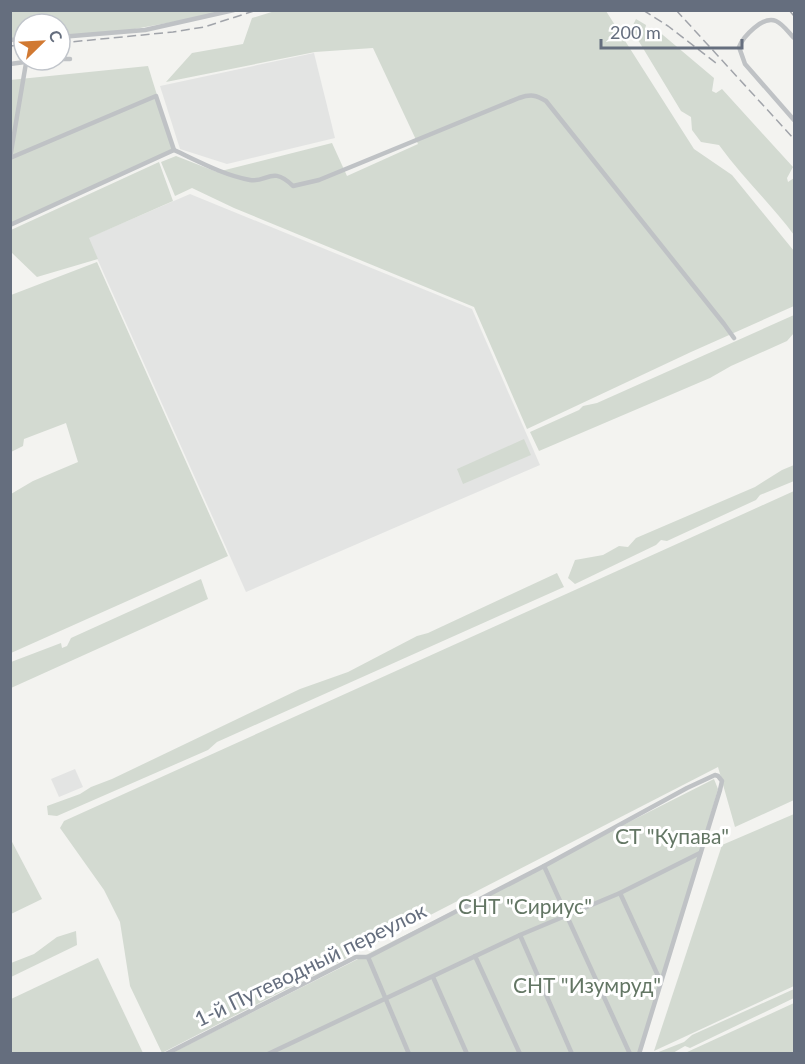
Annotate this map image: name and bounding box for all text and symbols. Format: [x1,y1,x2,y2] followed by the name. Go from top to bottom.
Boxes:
[12,12,72,72] north arrow
[601,12,742,50] scale bar
[610,21,661,43] text: 200 m
[45,27,67,45] text: С
[615,823,729,848] park label: СТ "Купава"
[458,893,592,918] park label: СНТ "Сириус"
[190,897,430,1031] street label: 1-й Путеводный переулок
[513,972,661,997] park label: СНТ "Изумруд"

